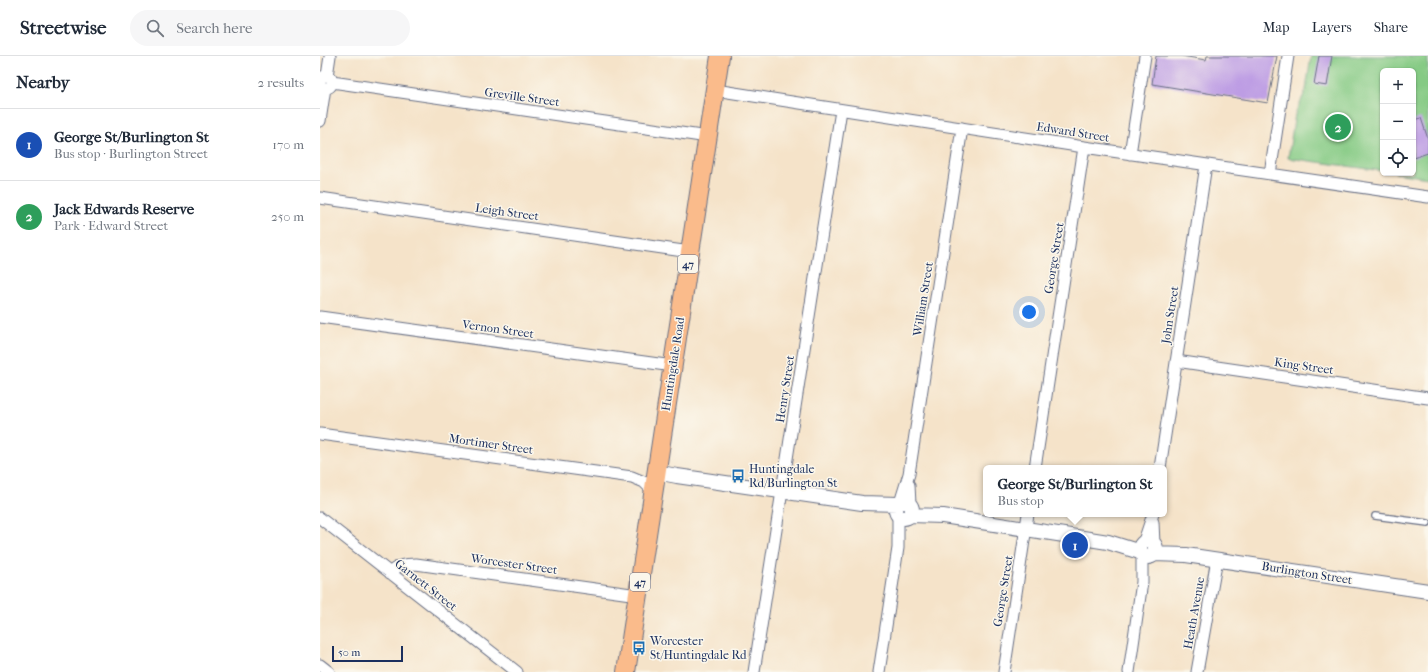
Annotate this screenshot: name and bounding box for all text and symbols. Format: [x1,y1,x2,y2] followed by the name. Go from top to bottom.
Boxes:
[130,10,410,46] search box
[20,17,106,39] text: Streetwise
[144,17,166,39] icon: search
[176,19,252,37] text: Search here
[1263,19,1290,36] text: Map
[1312,19,1352,36] text: Layers
[1374,19,1408,36] text: Share
[1380,68,1416,176] map controls
[1380,68,1416,104] button: +
[16,72,70,92] text: Nearby
[258,75,304,90] text: 2 results
[484,85,561,109] street label: Greville Street
[1380,104,1416,140] button: −
[1325,112,1351,142] pin: 2
[1035,119,1111,145] street label: Edward Street
[54,128,209,146] text: George St/Burlington St
[27,137,31,152] text: 1
[272,137,304,152] text: 170 m
[1380,140,1416,176] button: locate
[54,146,208,161] text: Bus stop · Burlington Street
[54,200,194,218] text: Jack Edwards Reserve
[474,201,540,223] street label: Leigh Street
[26,209,32,224] text: 2
[271,209,304,224] text: 250 m
[54,218,168,233] text: Park · Edward Street
[1041,221,1067,295] street label: George Street
[678,255,698,273] road number: 47
[910,260,936,338] street label: William Street
[1158,284,1182,346] street label: John Street
[1019,302,1039,322] your location
[659,316,687,412] street label: Huntingdale Road
[460,317,535,341] street label: Vernon Street
[773,354,797,424] street label: Henry Street
[1273,355,1335,377] street label: King Street
[448,431,535,457] street label: Mortimer Street
[749,462,838,490] place label: Huntingdale Rd/Burlington St
[983,465,1167,517] popup
[730,468,746,484] bus stop icon: Huntingdale Rd/Burlington St
[997,475,1153,493] text: George St/Burlington St
[997,493,1044,508] text: Bus stop
[1062,530,1088,560] pin: 1
[469,551,559,577] street label: Worcester Street
[990,554,1016,628] street label: George Street
[392,556,460,614] street label: Garnett Street
[1261,559,1354,587] street label: Burlington Street
[630,573,650,591] road number: 47
[1181,576,1207,650] street label: Heath Avenue
[649,634,747,662] place label: Worcester St/Huntingdale Rd
[631,640,647,656] bus stop icon: Worcester St/Huntingdale Rd
[332,644,403,663] scale bar
[338,646,360,659] text: 50 m

